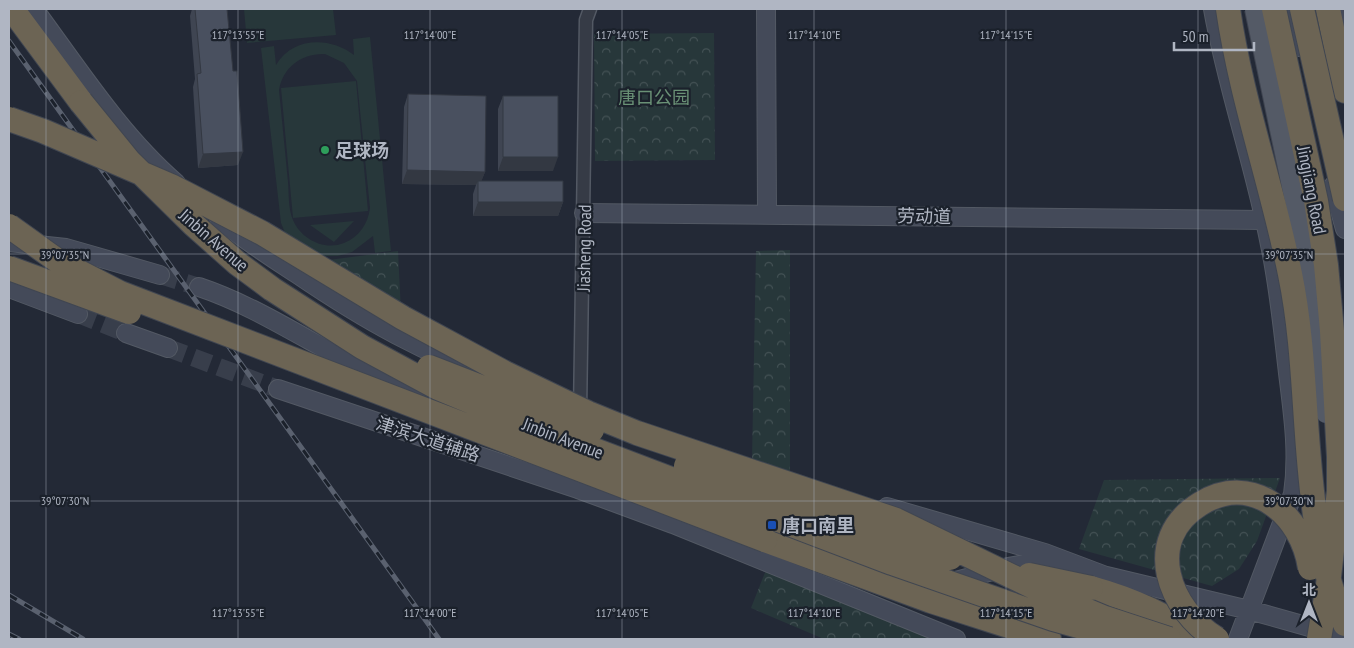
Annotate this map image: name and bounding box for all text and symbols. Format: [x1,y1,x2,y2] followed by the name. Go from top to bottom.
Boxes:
[1174,20,1254,52] scale bar
[212,27,264,42] text: 117°13'55"E
[404,27,456,42] text: 117°14'00"E
[596,27,648,42] text: 117°14'05"E
[788,27,840,42] text: 117°14'10"E
[980,27,1032,42] text: 117°14'15"E
[1182,27,1208,46] text: 50 m
[618,86,690,109] park label: 唐口公园
[335,139,389,162] place label: 足球场
[1292,143,1332,236] street label: Jingjiang Road
[319,144,331,156] marker: 足球场
[174,203,253,276] street label: Jinbin Avenue
[572,204,596,293] street label: Jiasheng Road
[897,204,951,228] street label: 劳动道
[41,247,89,262] text: 39°07'35"N
[1265,247,1313,262] text: 39°07'35"N
[373,411,483,467] street label: 津滨大道辅路
[518,412,607,464] street label: Jinbin Avenue
[41,493,89,508] text: 39°07'30"N
[1265,493,1313,508] text: 39°07'30"N
[782,514,854,537] place label: 唐口南里
[766,519,778,531] marker: 唐口南里
[1284,578,1334,628] north arrow
[1302,581,1316,599] text: 北
[212,605,264,620] text: 117°13'55"E
[404,605,456,620] text: 117°14'00"E
[596,605,648,620] text: 117°14'05"E
[788,605,840,620] text: 117°14'10"E
[980,605,1032,620] text: 117°14'15"E
[1172,605,1224,620] text: 117°14'20"E

